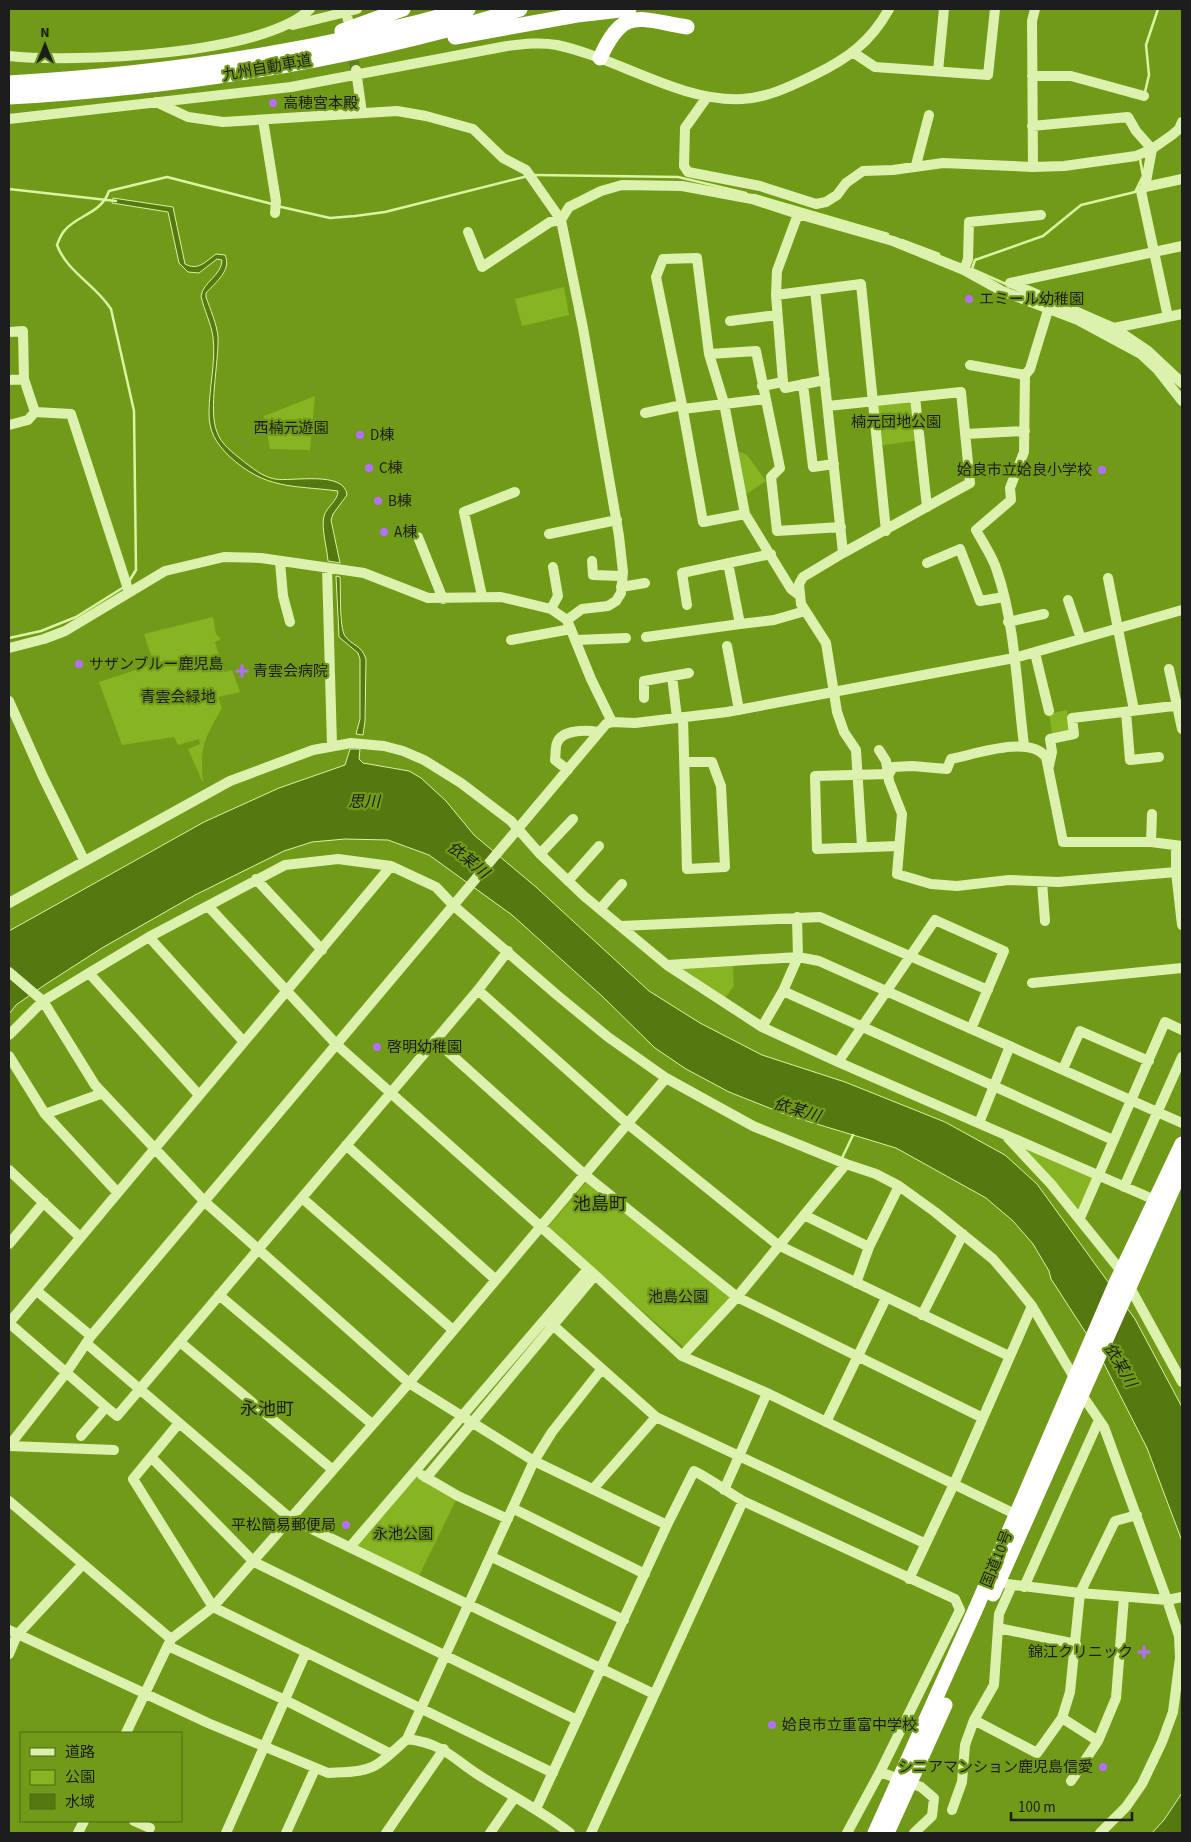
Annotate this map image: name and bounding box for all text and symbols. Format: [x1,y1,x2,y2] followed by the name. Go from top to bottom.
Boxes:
[20,20,70,70] north arrow
[40,23,50,43] text: N
[221,50,313,86] street label: 九州自動車道
[283,93,358,114] place label: 高穂宮本殿
[267,97,279,109] marker: 高穂宮本殿
[979,289,1084,310] place label: エミール幼稚園
[963,293,975,305] marker: エミール幼稚園
[851,412,941,433] park label: 楠元団地公園
[253,418,329,439] park label: 西楠元遊園
[370,425,394,446] place label: D棟
[354,429,366,441] marker: D棟
[379,458,403,479] place label: C棟
[957,460,1092,481] place label: 姶良市立姶良小学校
[363,462,375,474] marker: C棟
[1096,464,1108,476] marker: 姶良市立姶良小学校
[388,491,412,512] place label: B棟
[372,495,384,507] marker: B棟
[394,522,417,543] place label: A棟
[378,526,390,538] marker: A棟
[89,654,224,675] place label: サザンブルー鹿児島
[73,658,85,670] marker: サザンブルー鹿児島
[253,661,328,682] place label: 青雲会病院
[235,664,249,678] marker: 青雲会病院
[140,687,216,708] park label: 青雲会緑地
[348,791,382,813] water label: 思川
[442,836,495,885] water label: 依某川
[387,1037,462,1058] place label: 啓明幼稚園
[371,1041,383,1053] marker: 啓明幼稚園
[771,1092,825,1128] water label: 依某川
[573,1192,627,1217] district label: 池島町
[648,1287,708,1308] park label: 池島公園
[1098,1339,1143,1393] water label: 依某川
[240,1397,294,1422] district label: 永池町
[231,1515,336,1536] place label: 平松簡易郵便局
[340,1519,352,1531] marker: 平松簡易郵便局
[373,1524,433,1545] park label: 永池公園
[976,1527,1018,1591] street label: 国道10号
[1028,1642,1133,1663] place label: 錦江クリニック
[1137,1645,1151,1659] marker: 錦江クリニック
[782,1715,917,1736] place label: 姶良市立重富中学校
[766,1719,778,1731] marker: 姶良市立重富中学校
[20,1732,182,1822] legend
[65,1742,95,1763] text: 道路
[898,1757,1093,1778] place label: シニアマンション鹿児島信愛
[1097,1761,1109,1773] marker: シニアマンション鹿児島信愛
[65,1767,95,1788] text: 公園
[1011,1790,1132,1822] scale bar
[65,1792,95,1813] text: 水域
[1018,1797,1056,1818] text: 100 m

